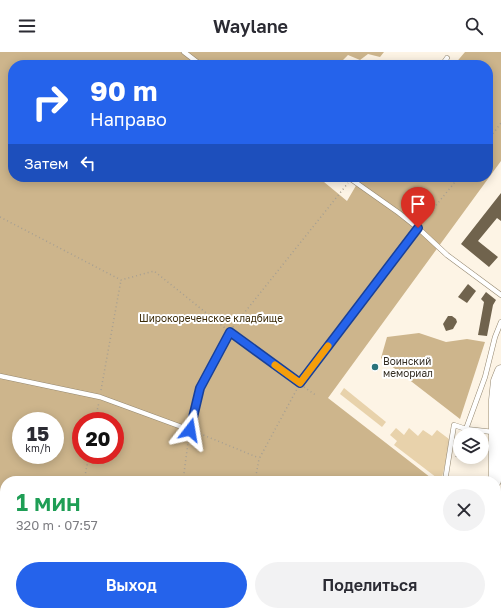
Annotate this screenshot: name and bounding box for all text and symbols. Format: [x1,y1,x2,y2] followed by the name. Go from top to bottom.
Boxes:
[16,15,38,37] icon: menu
[213,15,288,37] text: Waylane
[463,15,485,37] icon: search
[90,74,157,107] text: 90 m
[24,76,76,128] icon: right
[90,108,167,130] text: Направо
[77,152,99,174] icon: left
[24,154,69,172] text: Затем
[401,187,435,228] pin
[407,193,429,215] icon: arrive
[139,312,283,324] park label: Широкореченское кладбище
[383,355,433,379] place label: Воинский мемориал
[370,362,380,372] marker: Воинский мемориал
[169,409,211,451] position arrow
[72,412,124,464] speed limit sign: 20
[27,421,49,445] text: 15
[453,428,489,464] map controls
[453,428,489,464] button: layers
[25,442,51,454] text: km/h
[16,487,81,516] text: 1 мин
[443,489,485,531] button: close
[16,517,98,533] text: 320 m · 07:57
[16,562,247,608] button: Выход
[255,562,485,608] button: Поделиться

